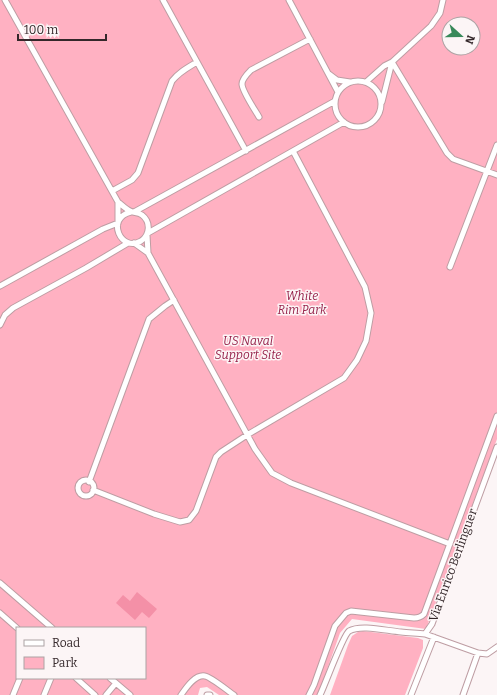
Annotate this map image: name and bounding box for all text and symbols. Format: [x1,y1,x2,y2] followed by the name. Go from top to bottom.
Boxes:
[18,16,106,42] scale bar
[441,16,481,56] north arrow
[24,23,59,37] text: 100 m
[462,33,477,46] text: N
[277,289,327,317] park label: White Rim Park
[215,334,281,362] park label: US Naval Support Site
[426,506,480,623] street label: Via Enrico Berlinguer
[16,627,146,679] legend
[52,636,80,650] text: Road
[52,656,78,670] text: Park

